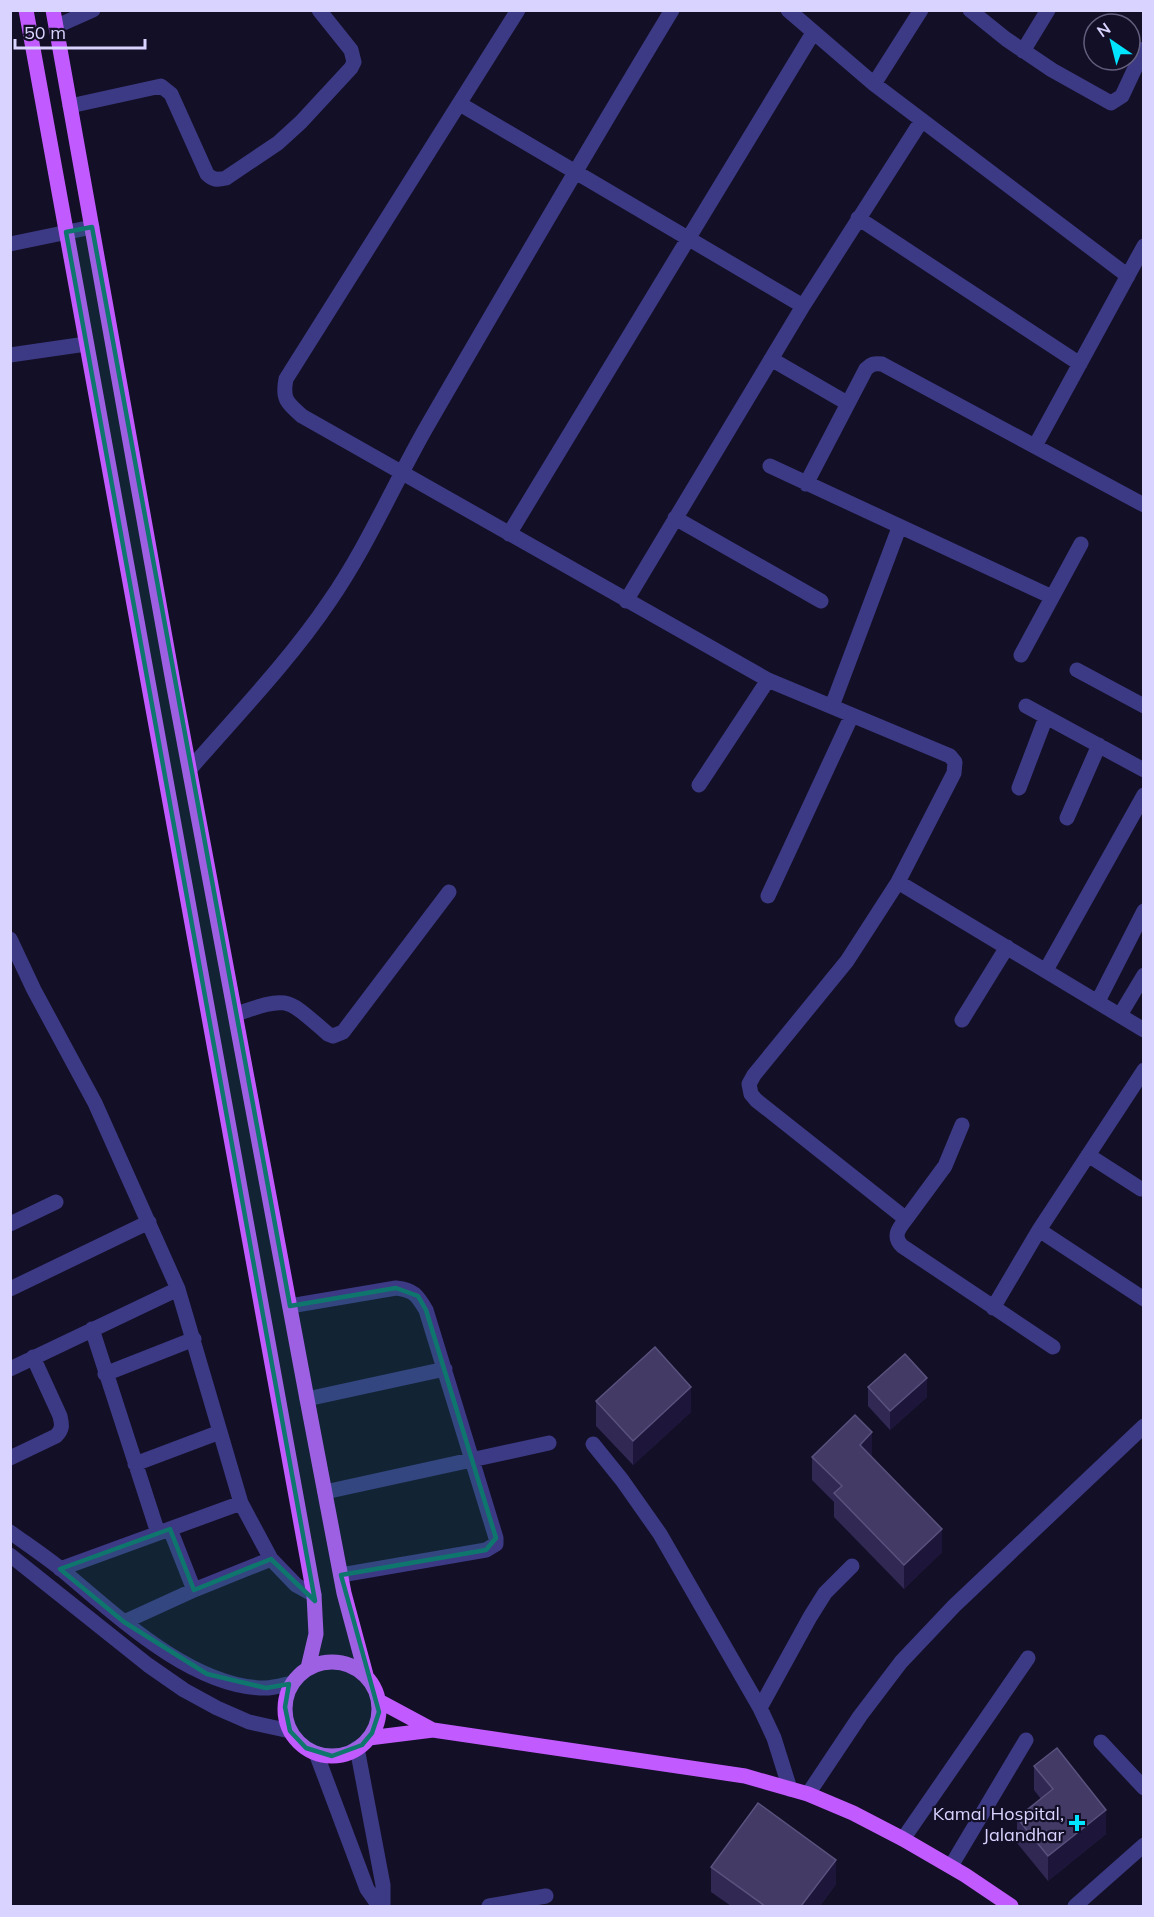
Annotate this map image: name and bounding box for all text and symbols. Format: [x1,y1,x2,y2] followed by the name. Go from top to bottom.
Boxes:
[15,12,146,50] scale bar
[1082,12,1142,72] north arrow
[1093,18,1114,41] text: N
[24,21,66,44] text: 50 m
[933,1802,1064,1846] place label: Kamal Hospital, Jalandhar
[1068,1814,1086,1832] marker: Kamal Hospital, Jalandhar

